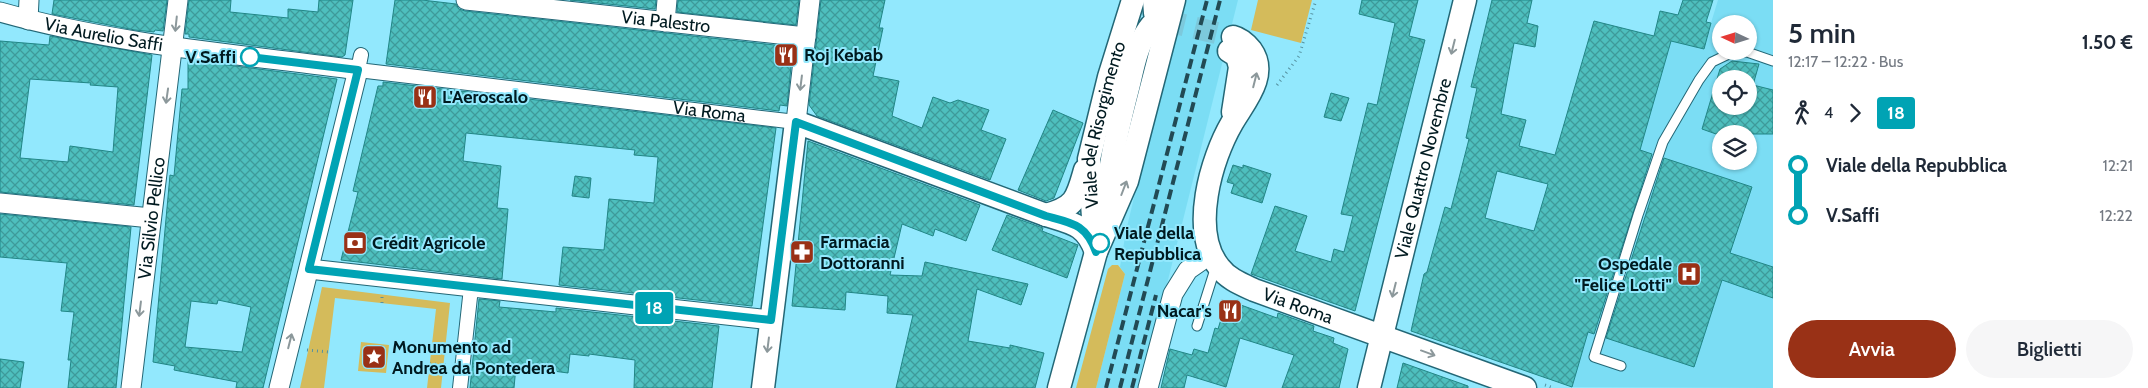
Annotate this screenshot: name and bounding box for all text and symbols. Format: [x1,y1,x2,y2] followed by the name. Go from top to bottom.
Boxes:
[620,6,711,38] street label: Via Palestro
[42,13,164,56] street label: Via Aurelio Saffi
[171,15,181,31] one-way arrow
[1712,15,1758,60] north arrow
[1712,15,1757,170] map controls
[1788,16,1856,50] text: 5 min
[2082,31,2133,54] text: 1.50 €
[1078,39,1130,209] street label: Viale del Risorgimento
[1448,39,1458,55] one-way arrow
[773,42,799,68] restaurant icon: Roj Kebab
[804,44,883,66] place label: Roj Kebab
[185,46,236,68] place label: V.Saffi
[240,47,260,67] marker: V.Saffi
[1788,52,1903,71] text: 12:17 – 12:22 · Bus
[1712,70,1757,115] button: locate
[1250,72,1260,88] one-way arrow
[796,75,806,91] one-way arrow
[1390,76,1456,261] street label: Viale Quattro Novembre
[412,84,438,110] restaurant icon: L'Aeroscalo
[442,86,528,108] place label: L'Aeroscalo
[162,87,172,103] one-way arrow
[672,96,747,127] street label: Via Roma
[1788,99,1816,127] icon: walk
[1841,99,1869,127] icon: forward
[1887,102,1905,124] text: 18
[1824,103,1833,122] text: 4
[1712,125,1757,170] button: layers
[1826,154,2007,177] text: Viale della Repubblica
[133,156,170,281] street label: Via Silvio Pellico
[2102,156,2133,175] text: 12:21
[1120,181,1129,196] one-way arrow
[1826,204,1879,227] text: V.Saffi
[2099,206,2133,225] text: 12:22
[1114,222,1201,265] place label: Viale della Repubblica
[342,230,368,256] bank icon: Crédit Agricole
[820,231,905,274] place label: Farmacia Dottoranni
[372,232,486,254] place label: Crédit Agricole
[1090,233,1110,253] marker: Viale della Repubblica
[789,239,815,265] pharmacy icon: Farmacia Dottoranni
[1575,253,1672,296] place label: Ospedale "Felice Lotti"
[1676,261,1702,287] hospital icon: Ospedale "Felice Lotti"
[1389,282,1398,298] one-way arrow
[1260,283,1336,329] street label: Via Roma
[632,292,676,324] line badge: 18
[645,297,663,319] text: 18
[1217,298,1243,324] restaurant icon: Nacar's
[1157,300,1212,322] place label: Nacar's
[135,301,145,317] one-way arrow
[1788,320,1956,378] button: Avvia
[1966,320,2133,378] button: Biglietti
[286,333,296,349] one-way arrow
[392,336,555,379] place label: Monumento ad Andrea da Pontedera
[763,336,773,352] one-way arrow
[361,344,387,370] place icon: Monumento ad Andrea da Pontedera
[1420,349,1435,358] one-way arrow

